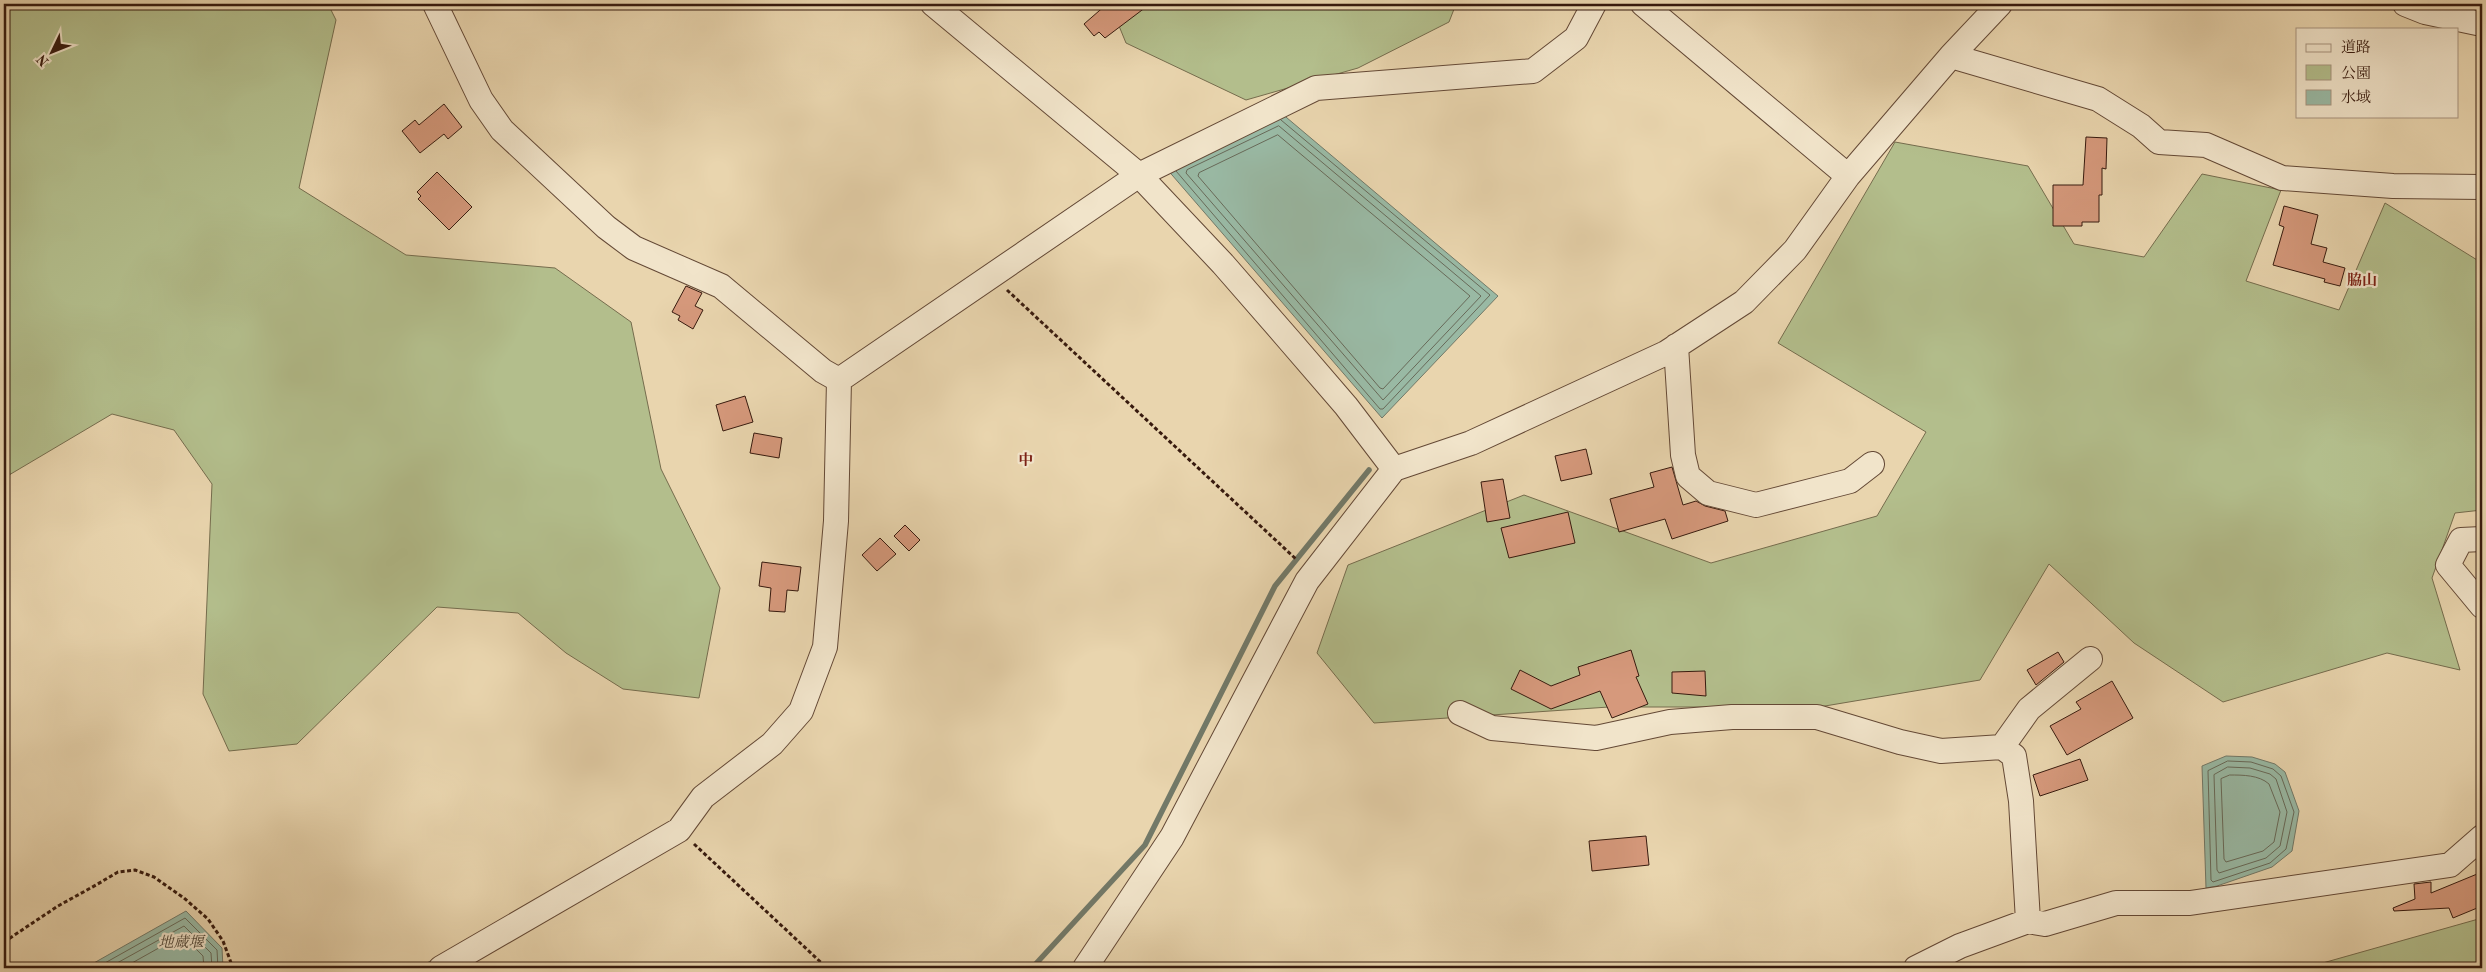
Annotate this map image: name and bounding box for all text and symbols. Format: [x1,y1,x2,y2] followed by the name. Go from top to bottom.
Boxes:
[28,28,78,78] north arrow
[2296,28,2458,118] legend
[2341,39,2371,56] text: 道路
[34,51,52,69] text: N
[2341,65,2371,82] text: 公園
[2341,89,2371,106] text: 水域
[2347,272,2377,289] district label: 脇山
[1018,452,1034,469] district label: 中
[158,934,206,951] water label: 地蔵堰

